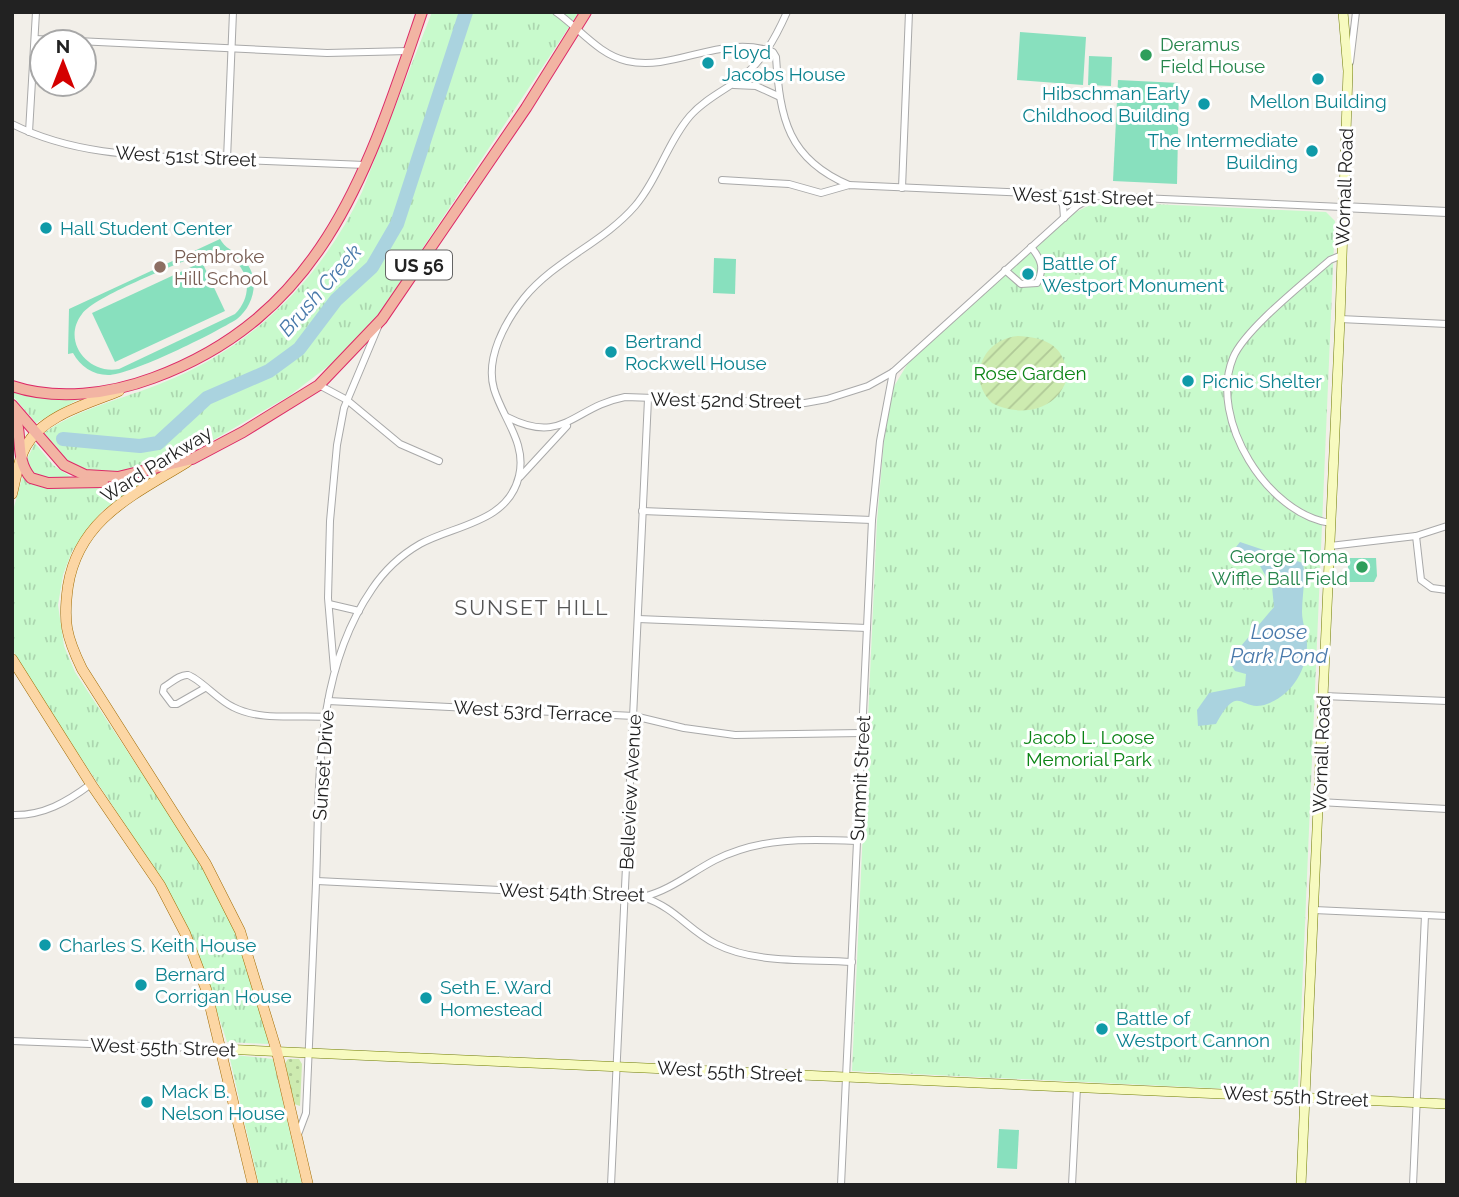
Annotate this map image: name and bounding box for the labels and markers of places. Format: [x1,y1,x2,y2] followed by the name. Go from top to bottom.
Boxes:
[1160,33,1265,77] place label: Deramus Field House
[722,41,846,85] place label: Floyd Jacobs House
[1138,47,1154,63] marker: Deramus Field House
[700,55,716,71] marker: Floyd Jacobs House
[1310,71,1326,87] marker: Mellon Building
[1022,82,1190,126] place label: Hibschman Early Childhood Building
[1249,90,1387,112] place label: Mellon Building
[1196,96,1212,112] marker: Hibschman Early Childhood Building
[1147,129,1298,173] place label: The Intermediate Building
[1304,143,1320,159] marker: The Intermediate Building
[60,217,233,239] place label: Hall Student Center
[38,220,54,236] marker: Hall Student Center
[174,245,268,289] place label: Pembroke Hill School
[1042,252,1225,296] place label: Battle of Westport Monument
[152,259,168,275] marker: Pembroke Hill School
[1020,266,1036,282] marker: Battle of Westport Monument
[625,330,767,374] place label: Bertrand Rockwell House
[603,344,619,360] marker: Bertrand Rockwell House
[1202,370,1322,392] place label: Picnic Shelter
[1180,373,1196,389] marker: Picnic Shelter
[1211,545,1348,589] place label: George Toma Wiffle Ball Field
[1354,559,1370,575] marker: George Toma Wiffle Ball Field
[59,934,256,956] place label: Charles S. Keith House
[37,937,53,953] marker: Charles S. Keith House
[155,963,292,1007] place label: Bernard Corrigan House
[440,976,552,1020] place label: Seth E. Ward Homestead
[133,977,149,993] marker: Bernard Corrigan House
[418,990,434,1006] marker: Seth E. Ward Homestead
[1116,1007,1270,1051] place label: Battle of Westport Cannon
[1094,1021,1110,1037] marker: Battle of Westport Cannon
[161,1080,285,1124] place label: Mack B. Nelson House
[139,1094,155,1110] marker: Mack B. Nelson House

